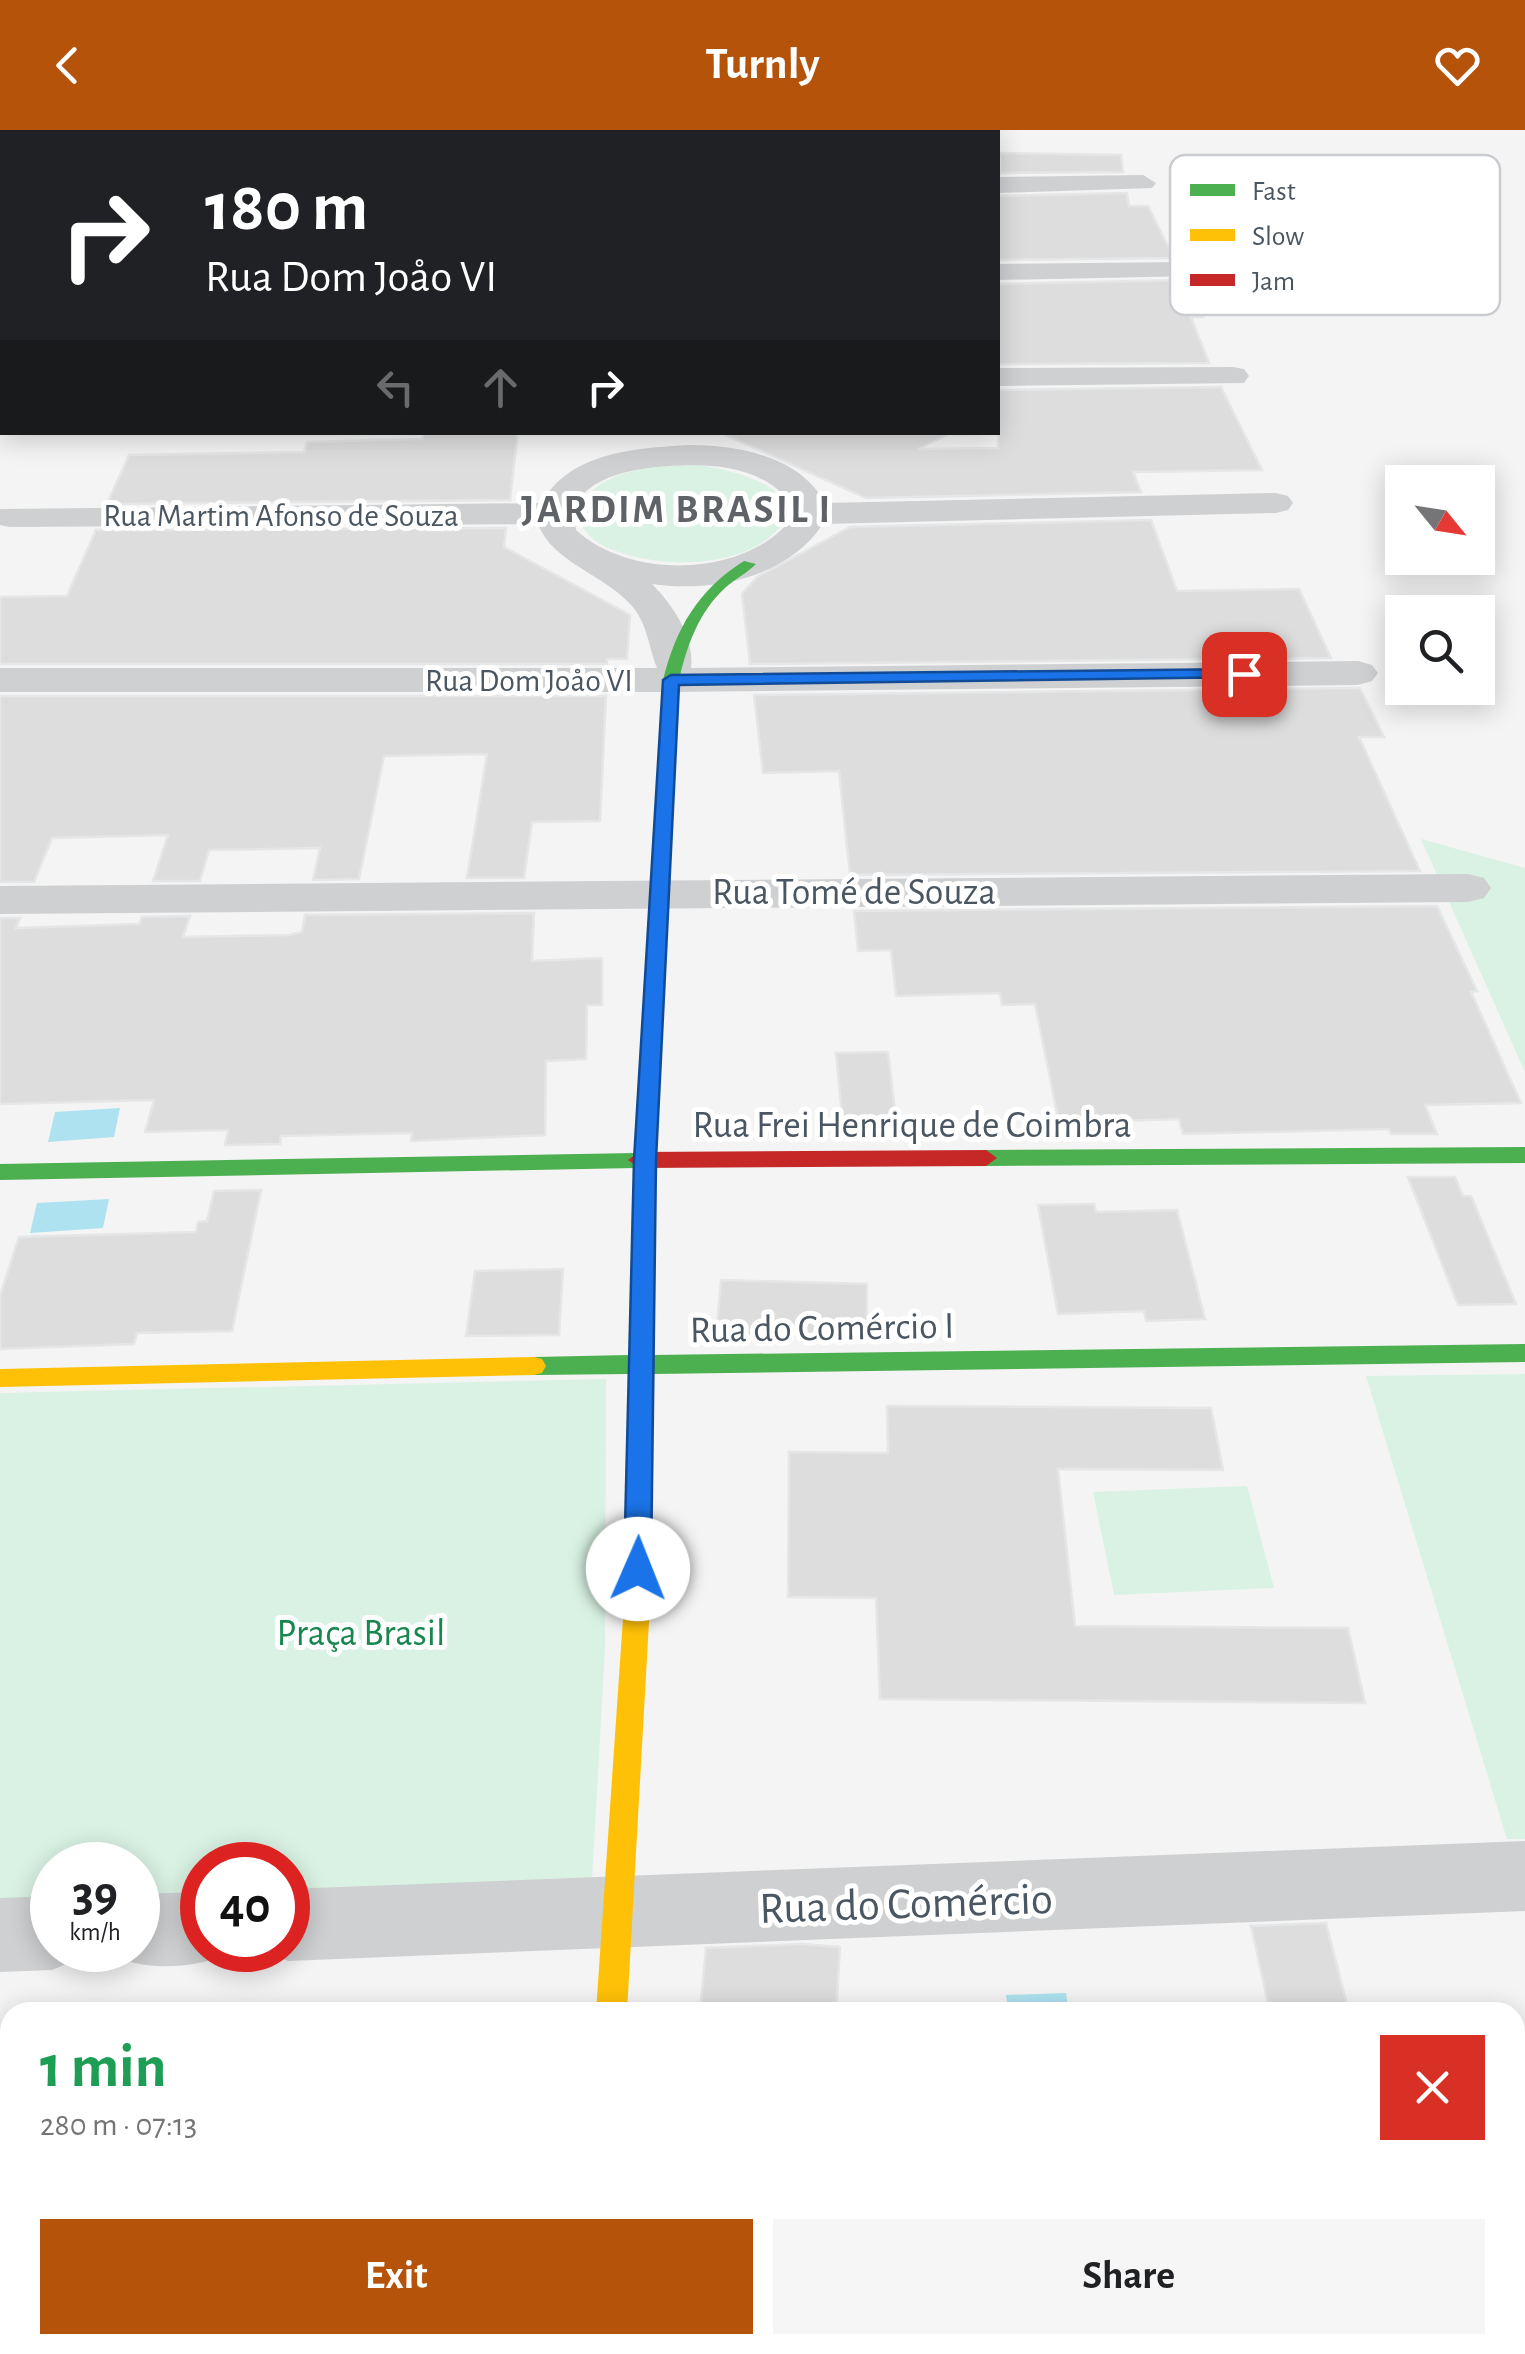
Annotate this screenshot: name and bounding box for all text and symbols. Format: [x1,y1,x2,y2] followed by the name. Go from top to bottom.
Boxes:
[40,38,95,93] icon: back
[1430,38,1485,93] icon: heart
[705,42,820,87] text: Turnly
[1170,155,1500,315] legend
[40,170,170,300] icon: right
[205,173,368,243] text: 180 m
[1252,178,1296,206] text: Fast
[1252,223,1304,251] text: Slow
[205,255,497,300] text: Rua Dom Joåo VI
[1252,268,1295,296] text: Jam
[368,360,423,415] icon: left
[473,360,528,415] icon: ahead
[578,360,633,415] icon: right
[1385,465,1495,575] north arrow
[1385,465,1495,705] map controls
[521,490,833,530] district label: JARDIM BRASIL I
[103,500,459,532] street label: Rua Martim Afonso de Souza
[1385,595,1495,705] button: search
[1202,632,1287,717] pin
[1217,647,1272,702] icon: arrive
[425,665,633,697] street label: Rua Dom Joåo VI
[712,874,996,912] street label: Rua Tomé de Souza
[692,1107,1132,1145] street label: Rua Frei Henrique de Coimbra
[689,1308,955,1350] street label: Rua do Comércio I
[586,1517,690,1621] position arrow
[277,1615,445,1653] park label: Praça Brasil
[180,1842,310,1972] speed limit sign: 40
[72,1870,118,1920] text: 39
[759,1877,1054,1932] street label: Rua do Comércio
[69,1920,121,1945] text: km/h
[1380,2035,1485,2140] button: close
[40,2038,166,2098] text: 1 min
[40,2109,197,2141] text: 280 m · 07:13
[40,2219,753,2334] button: Exit
[773,2219,1485,2334] button: Share

